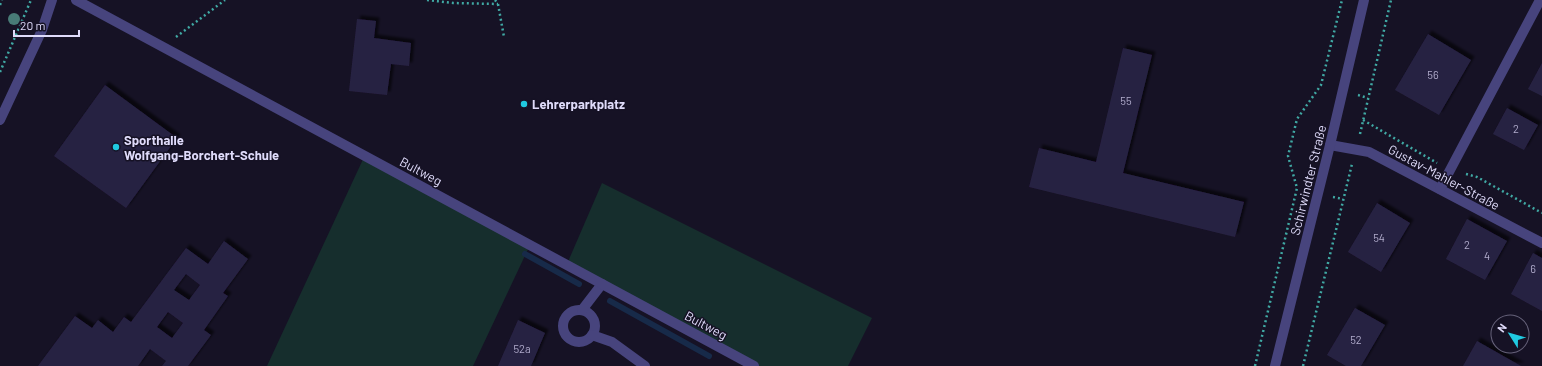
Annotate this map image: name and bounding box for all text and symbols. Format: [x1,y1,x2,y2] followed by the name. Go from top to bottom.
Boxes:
[14,12,79,38] scale bar
[20,18,46,32] text: 20 m
[1427,68,1439,81] house number: 56
[1120,94,1132,107] house number: 55
[532,96,625,112] place label: Lehrerparkplatz
[519,99,529,109] marker: Lehrerparkplatz
[1513,122,1519,135] house number: 2
[1287,123,1329,237] street label: Schirwindter Straße
[124,132,279,163] place label: Sporthalle Wolfgang-Borchert-Schule
[1385,141,1503,213] street label: Gustav-Mahler-Straße
[111,142,121,152] marker: Sporthalle Wolfgang-Borchert-Schule
[397,153,445,189] street label: Bultweg
[1373,231,1385,244] house number: 54
[1464,238,1470,251] house number: 2
[1484,249,1490,262] house number: 4
[1530,262,1536,275] house number: 6
[682,307,730,343] street label: Bultweg
[1490,314,1530,354] north arrow
[1494,321,1509,335] text: N
[1350,333,1362,346] house number: 52
[513,342,531,355] house number: 52a

